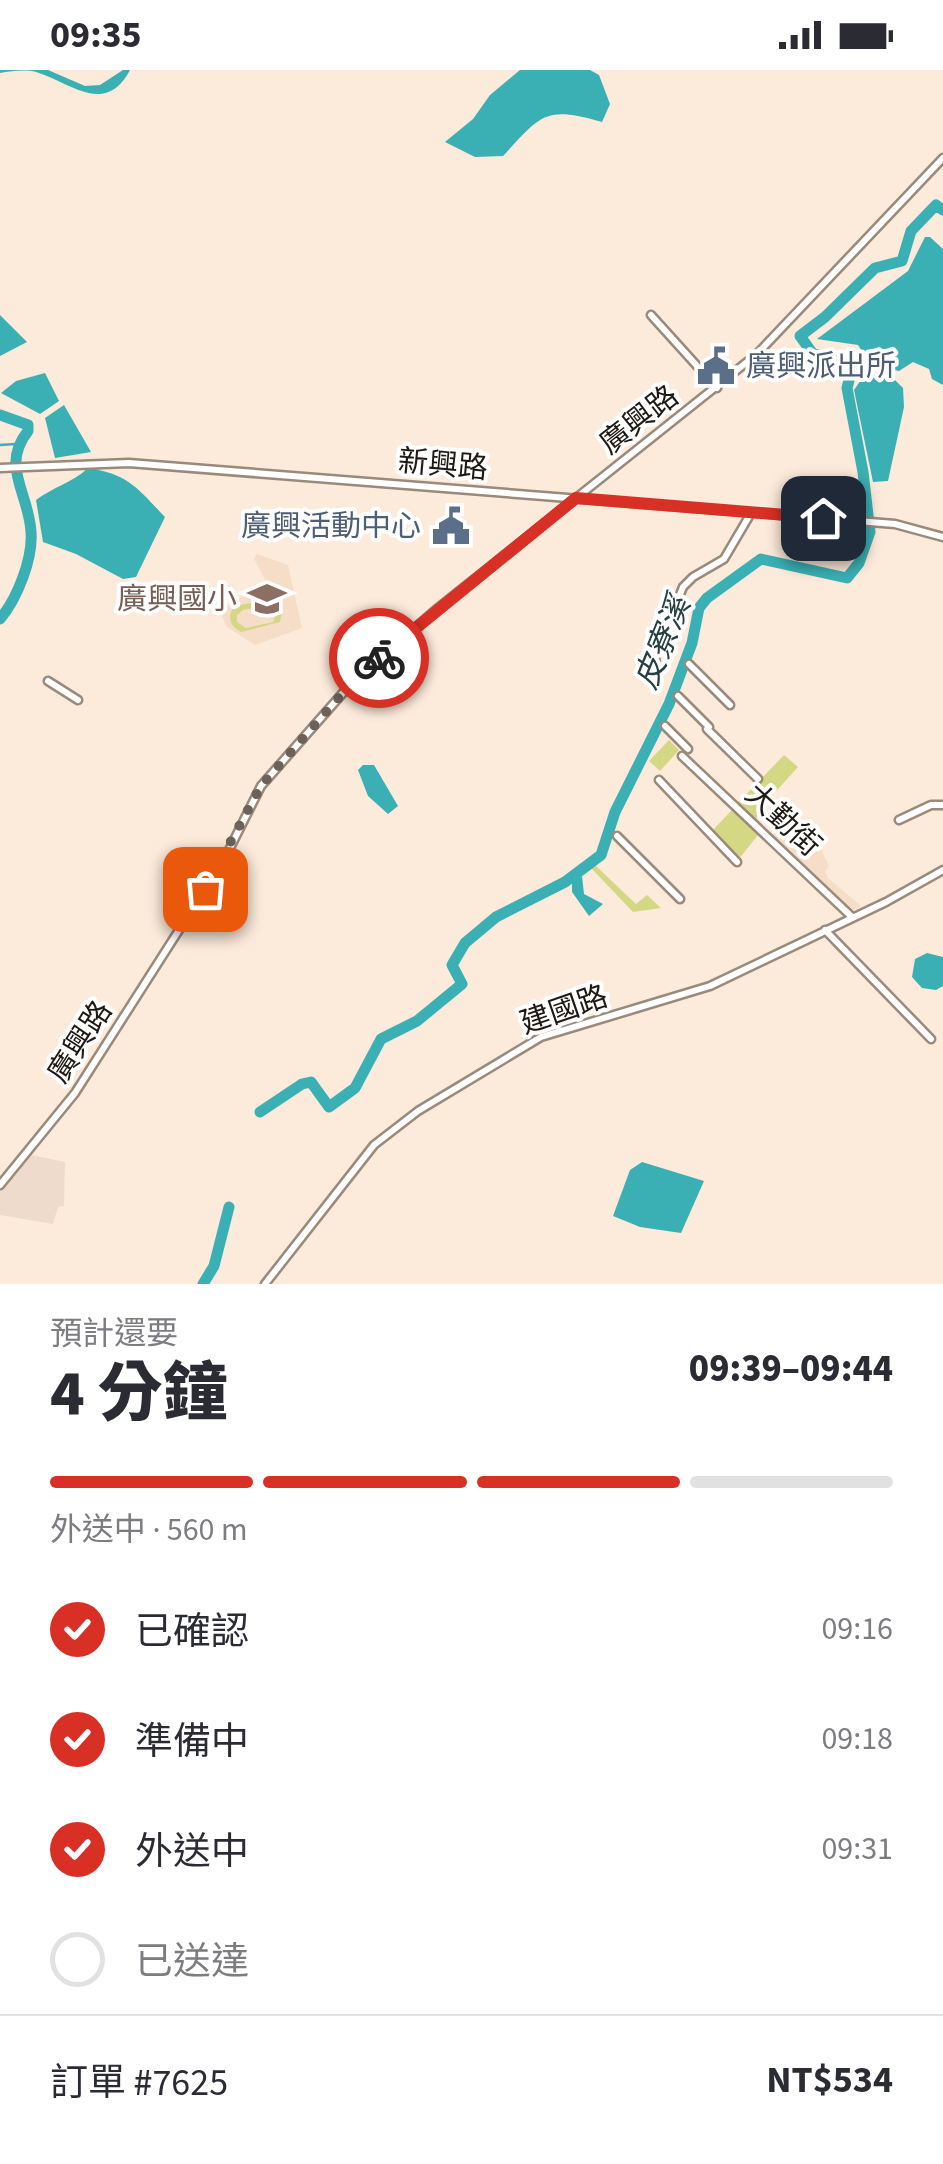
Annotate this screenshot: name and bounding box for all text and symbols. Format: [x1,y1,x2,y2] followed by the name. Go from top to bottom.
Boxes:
[50,8,142,62] text: 09:35
[695,345,737,387] public building icon: 廣興派出所
[746,345,896,388] place label: 廣興派出所
[590,375,688,465] street label: 廣興路
[396,440,490,490] street label: 新興路
[781,476,866,561] pin
[796,491,851,546] icon: home
[241,505,421,548] place label: 廣興活動中心
[430,505,472,547] public building icon: 廣興活動中心
[117,578,237,621] place label: 廣興國小
[246,578,288,620] school or university icon: 廣興國小
[624,586,704,696] water label: 皮寮溪
[329,608,429,708] courier
[352,631,407,686] icon: bike
[735,774,831,866] street label: 大勤街
[163,847,248,932] pin
[178,862,233,917] icon: bag
[514,975,614,1045] street label: 建國路
[37,993,123,1091] street label: 廣興路
[50,1311,178,1357] text: 預計還要
[689,1342,893,1396] text: 09:39–09:44
[50,1348,228,1441] text: 4 分鐘
[50,1507,247,1553] text: 外送中 · 560 m
[50,1602,105,1657] icon: check
[135,1605,249,1659] text: 已確認
[821,1606,893,1652] text: 09:16
[50,1712,105,1767] icon: check
[135,1715,249,1769] text: 準備中
[821,1716,893,1762] text: 09:18
[50,1822,105,1877] icon: check
[135,1825,249,1879] text: 外送中
[821,1826,893,1872] text: 09:31
[135,1935,249,1989] text: 已送達
[766,2053,893,2107] text: NT$534
[50,2056,228,2110] text: 訂單 #7625

